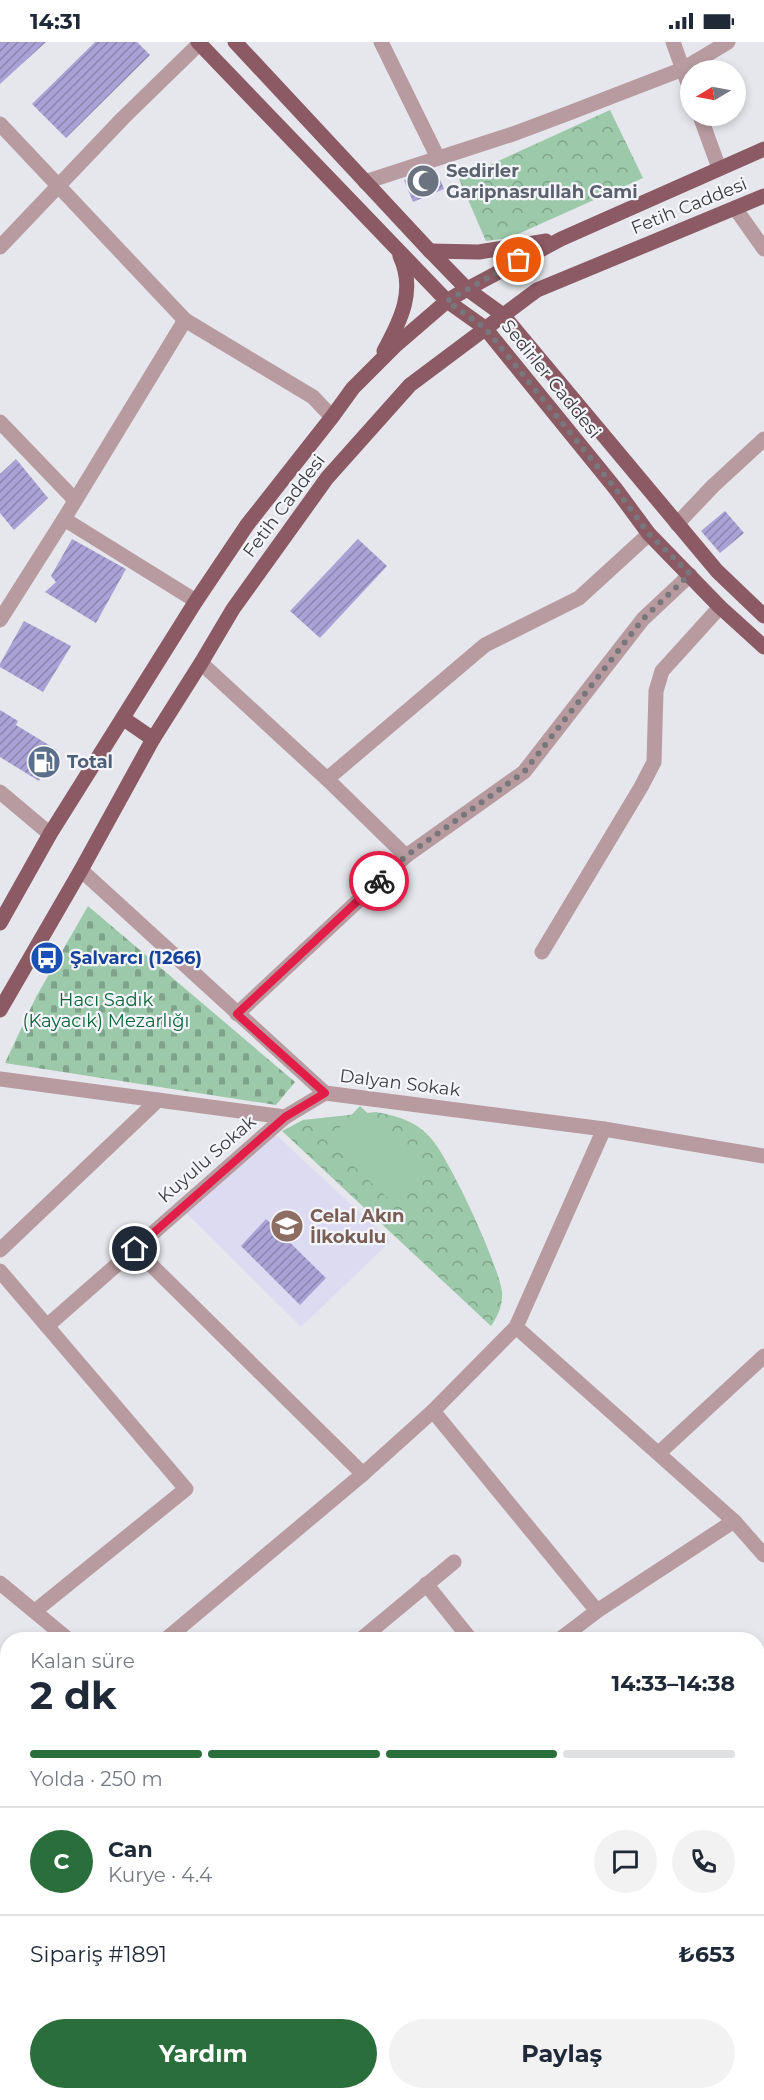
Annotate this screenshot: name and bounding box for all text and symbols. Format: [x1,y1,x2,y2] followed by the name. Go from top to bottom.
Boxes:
[30,8,81,35] text: 14:31
[680,60,746,126] north arrow
[680,60,746,126] map controls
[446,160,638,203] place label: Sedirler Garipnasrullah Cami
[405,163,441,199] mosque icon: Sedirler Garipnasrullah Cami
[628,173,750,239] street label: Fetih Caddesi
[493,234,544,285] pin
[502,243,535,276] icon: bag
[497,315,605,443] street label: Sedirler Caddesi
[238,450,330,562] street label: Fetih Caddesi
[26,744,62,780] fuel station icon: Total
[67,751,113,773] place label: Total
[349,851,409,911] courier
[363,865,396,898] icon: bike
[29,940,65,976] bus stop icon: Şalvarcı (1266)
[70,947,202,969] place label: Şalvarcı (1266)
[23,989,189,1032] park label: Hacı Sadık (Kayacık) Mezarlığı
[338,1065,462,1101] street label: Dalyan Sokak
[154,1110,261,1207] street label: Kuyulu Sokak
[310,1205,404,1248] place label: Celal Akın İlkokulu
[269,1208,305,1244] school or university icon: Celal Akın İlkokulu
[109,1223,160,1274] pin
[118,1232,151,1265] icon: home
[30,1649,135,1673] text: Kalan süre
[612,1670,735,1697] text: 14:33–14:38
[30,1671,117,1719] text: 2 dk
[30,1767,163,1791] text: Yolda · 250 m
[594,1830,657,1893] button: chat
[672,1830,735,1893] button: phone
[108,1836,153,1863] text: Can
[54,1848,69,1875] text: C
[108,1863,212,1887] text: Kurye · 4.4
[30,1941,167,1968] text: Sipariş #1891
[678,1941,735,1968] text: ₺653
[30,2019,377,2088] button: Yardım
[389,2019,735,2088] button: Paylaş

